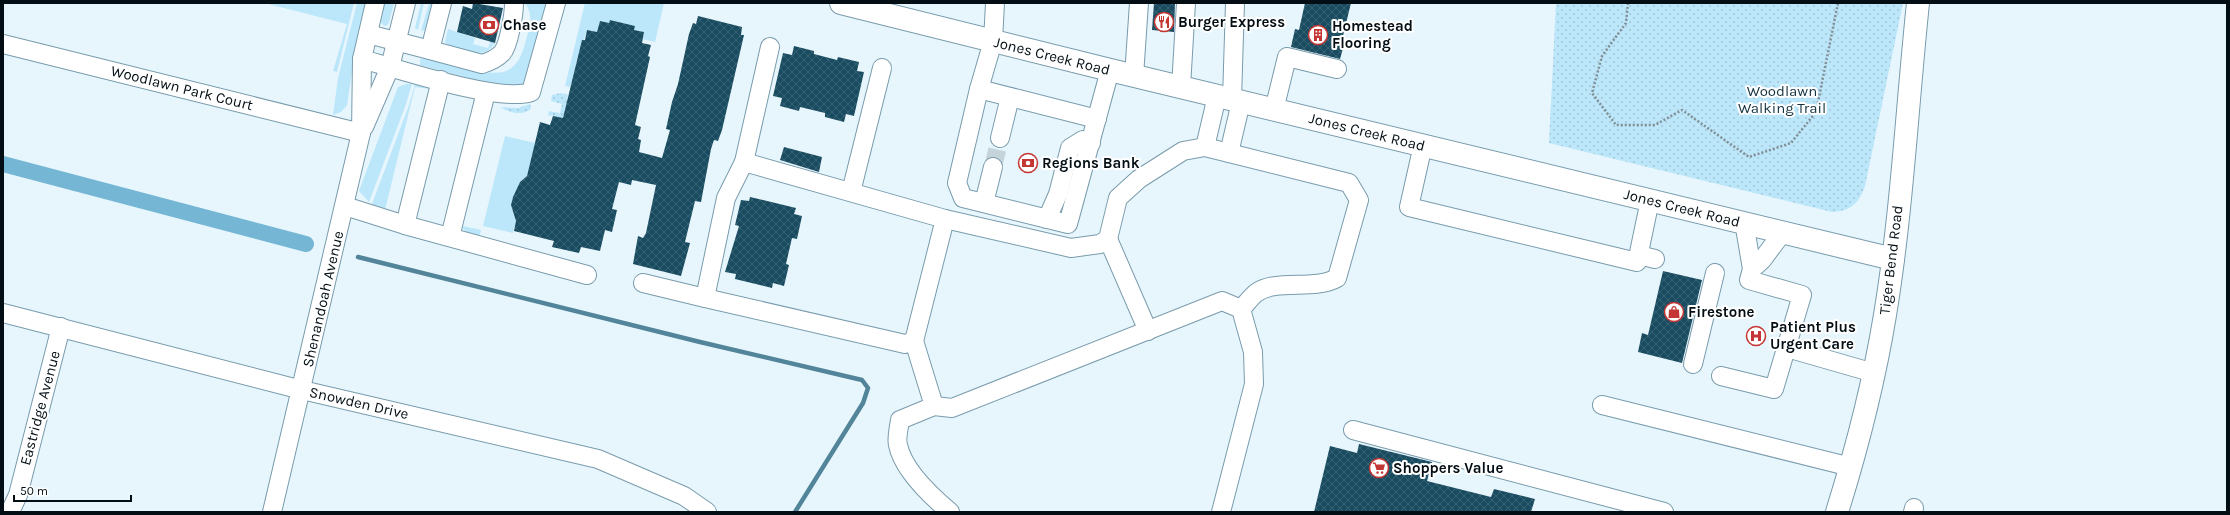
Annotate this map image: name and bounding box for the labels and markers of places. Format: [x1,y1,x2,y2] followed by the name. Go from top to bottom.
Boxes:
[1153,11,1175,33] restaurant icon: Burger Express
[1178,13,1285,31] place label: Burger Express
[478,14,500,36] bank icon: Chase
[503,16,547,34] place label: Chase
[1332,17,1413,52] place label: Homestead Flooring
[1307,24,1329,46] building icon: Homestead Flooring
[1017,152,1039,174] bank icon: Regions Bank
[1042,154,1140,172] place label: Regions Bank
[1663,301,1685,323] shop icon: Firestone
[1688,303,1755,321] place label: Firestone
[1770,318,1856,353] place label: Patient Plus Urgent Care
[1745,325,1767,347] hospital icon: Patient Plus Urgent Care
[1368,457,1390,479] supermarket icon: Shoppers Value
[1393,459,1503,477] place label: Shoppers Value

